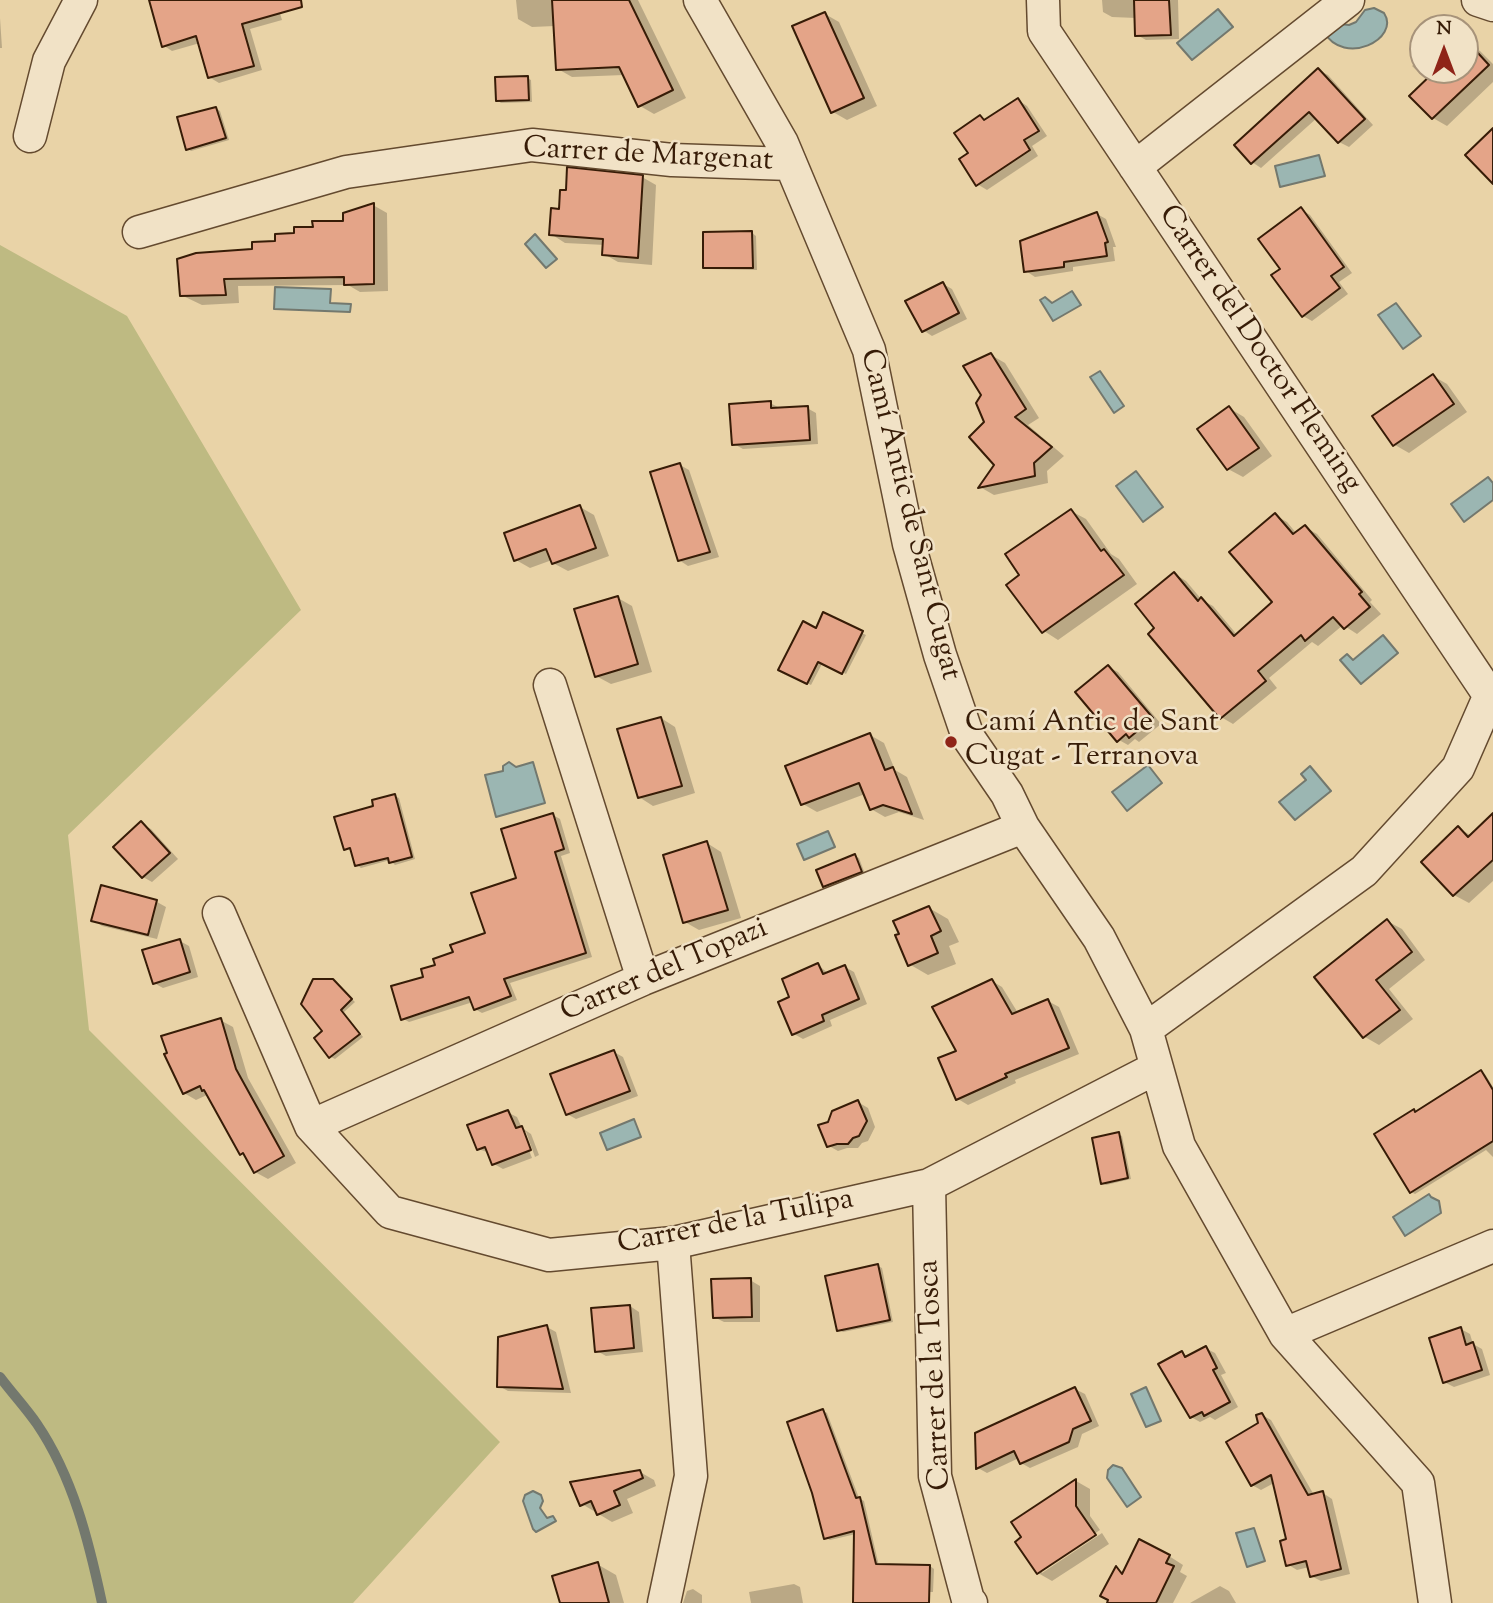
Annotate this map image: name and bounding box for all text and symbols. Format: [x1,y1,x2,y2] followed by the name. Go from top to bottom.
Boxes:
[1409,14,1479,84] north arrow
[1436,16,1452,43] text: N
[522,132,774,182] street label: Carrer de Margenat
[1148,200,1368,500] street label: Carrer del Doctor Fleming
[849,346,967,684] street label: Camí Antic de Sant Cugat
[965,707,1219,778] place label: Camí Antic de Sant Cugat - Terranova
[943,734,959,750] marker: Camí Antic de Sant Cugat - Terranova
[556,912,774,1032] street label: Carrer del Topazi
[615,1183,857,1265] street label: Carrer de la Tulipa
[913,1259,961,1491] street label: Carrer de la Tosca

